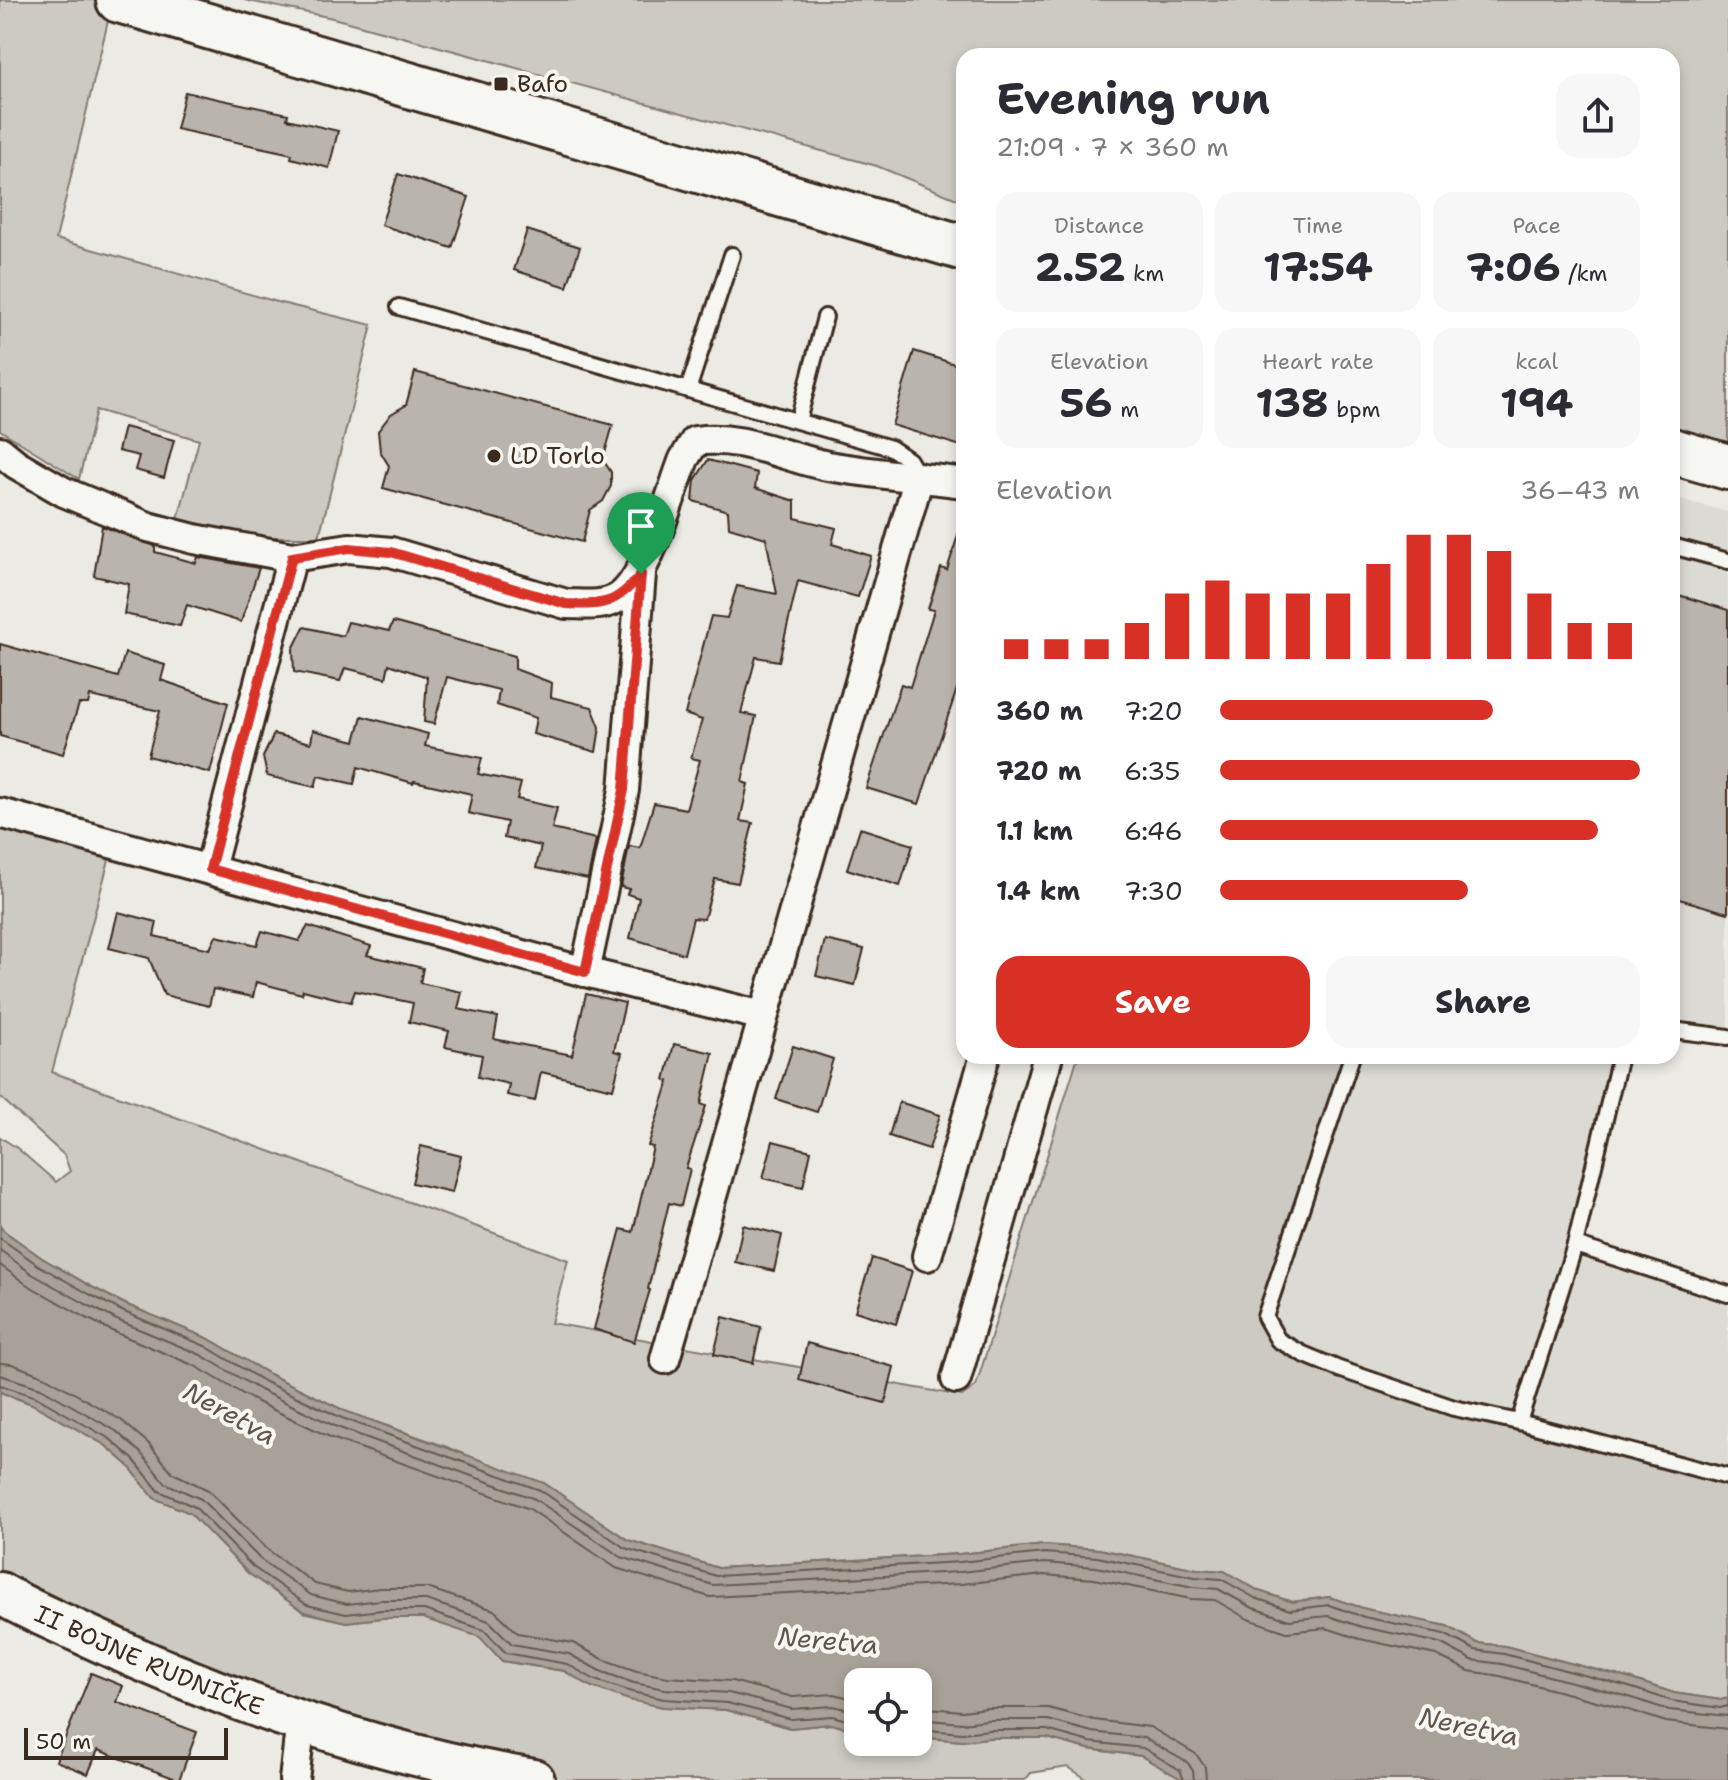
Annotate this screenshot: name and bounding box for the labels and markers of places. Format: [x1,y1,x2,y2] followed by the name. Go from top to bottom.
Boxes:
[517,68,568,100] place label: Bafo
[492,75,510,93] marker: Bafo
[510,440,605,472] place label: LD Torlo
[485,447,503,465] marker: LD Torlo
[607,492,675,574] pin

